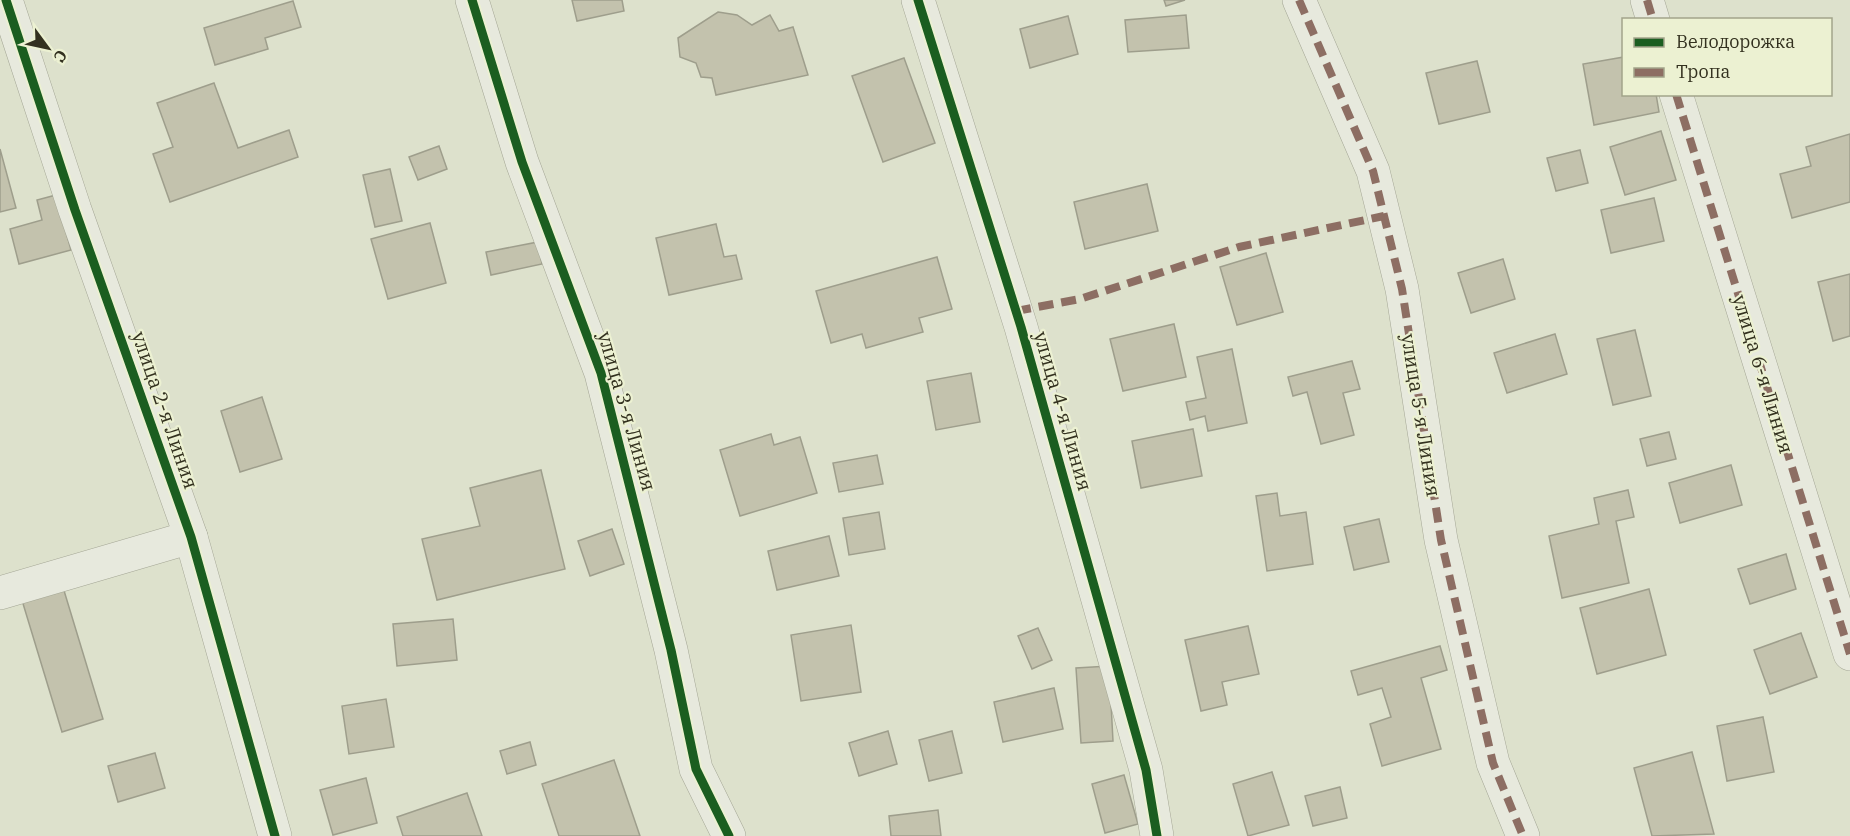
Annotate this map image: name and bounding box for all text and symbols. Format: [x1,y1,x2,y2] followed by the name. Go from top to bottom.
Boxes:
[18,18,78,78] north arrow
[1622,18,1832,96] legend
[1676,30,1795,53] text: Велодорожка
[49,46,72,66] text: С
[1676,60,1731,83] text: Тропа
[1726,291,1801,457] street label: улица 6-я Линия
[126,327,205,492] street label: улица 2-я Линия
[592,328,663,494] street label: улица 3-я Линия
[1028,328,1099,494] street label: улица 4-я Линия
[1395,331,1448,499] street label: улица 5-я Линия

